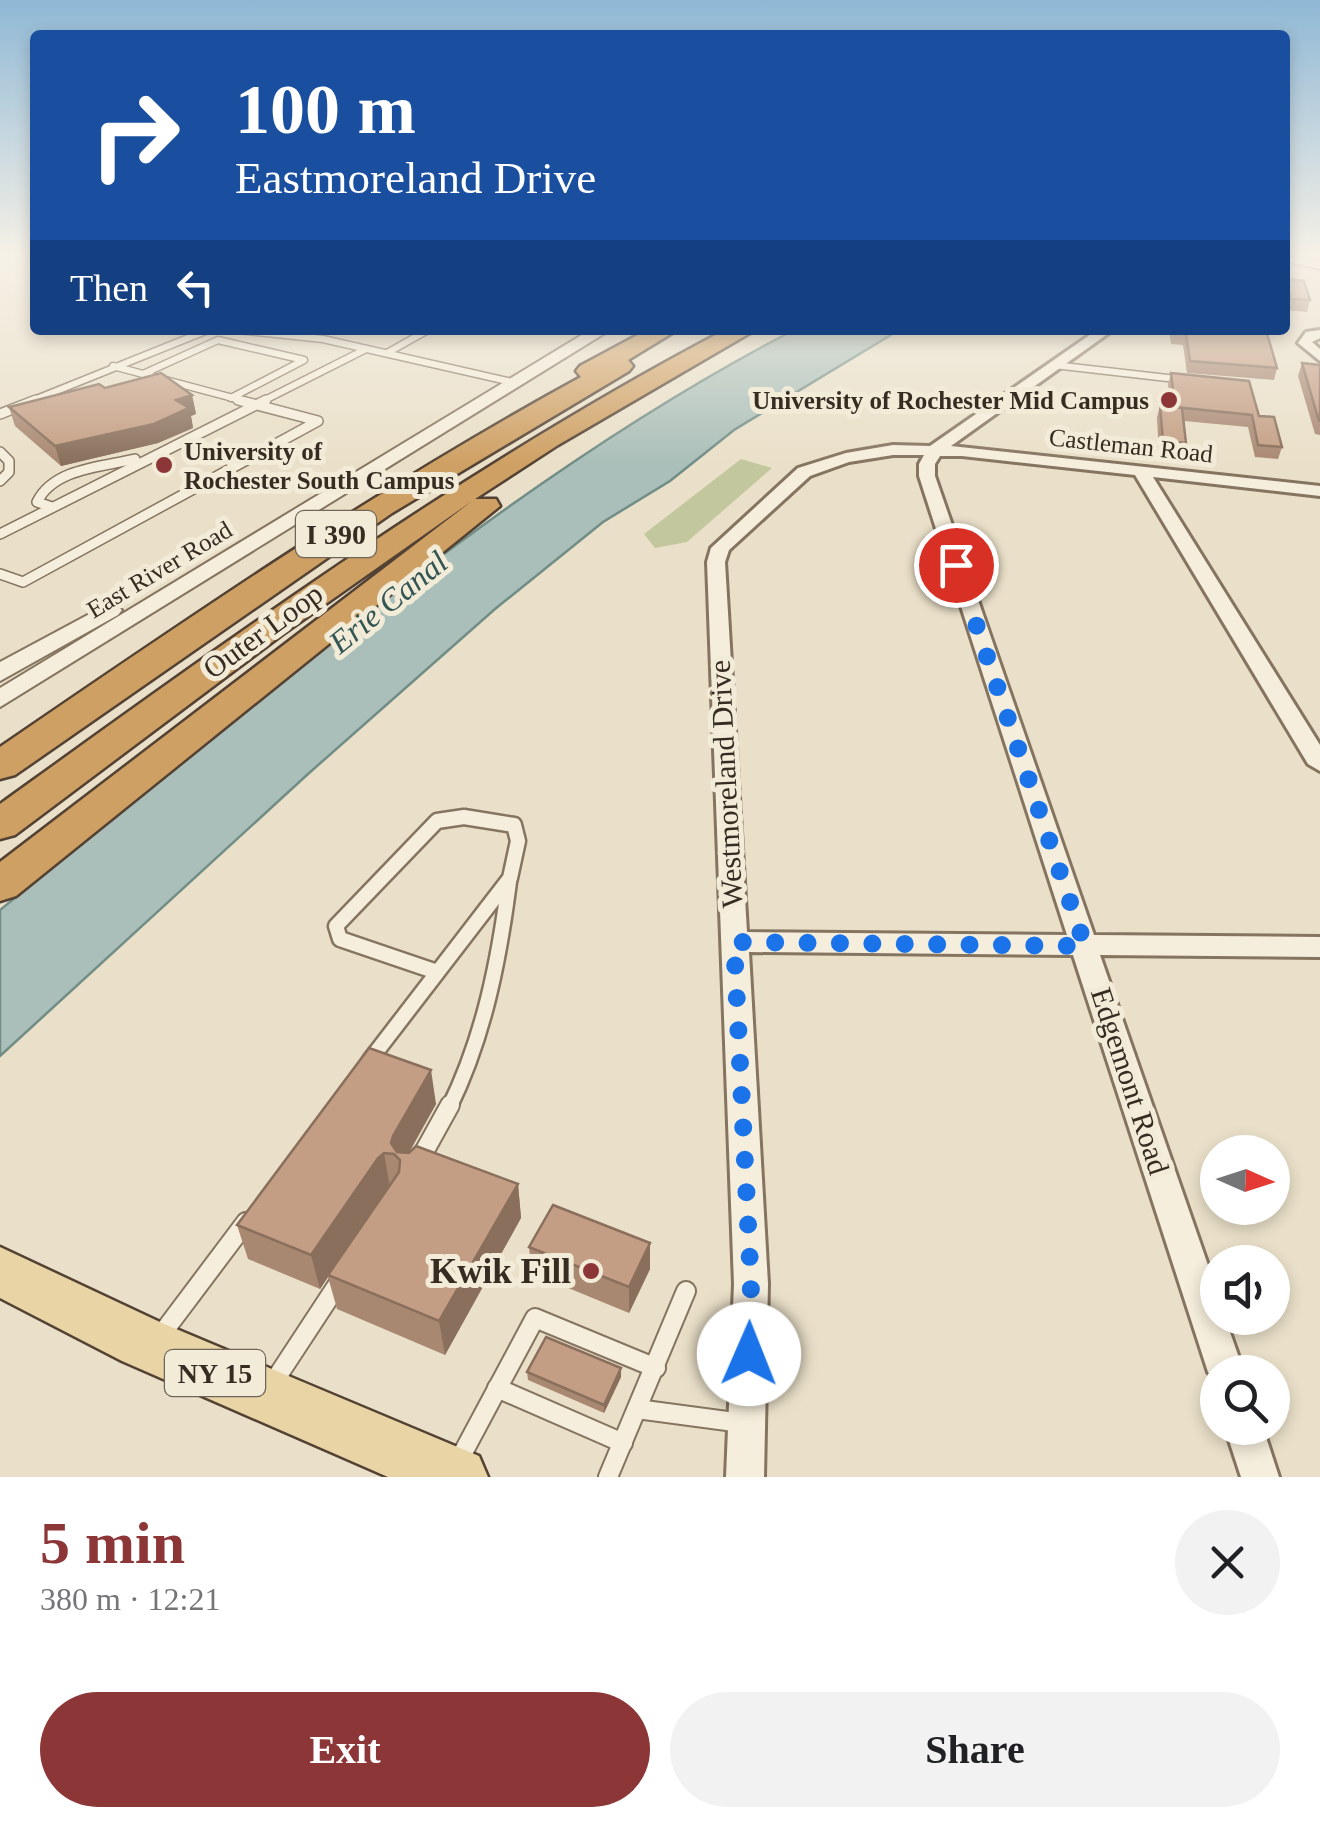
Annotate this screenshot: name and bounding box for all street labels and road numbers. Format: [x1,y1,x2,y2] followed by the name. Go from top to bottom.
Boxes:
[1048,423,1215,468] street label: Castleman Road
[296,511,376,557] road number: I 390
[82,515,237,623] street label: East River Road
[197,576,329,685] street label: Outer Loop
[703,659,748,909] street label: Westmoreland Drive
[1085,983,1176,1178] street label: Edgemont Road
[165,1350,265,1396] road number: NY 15

